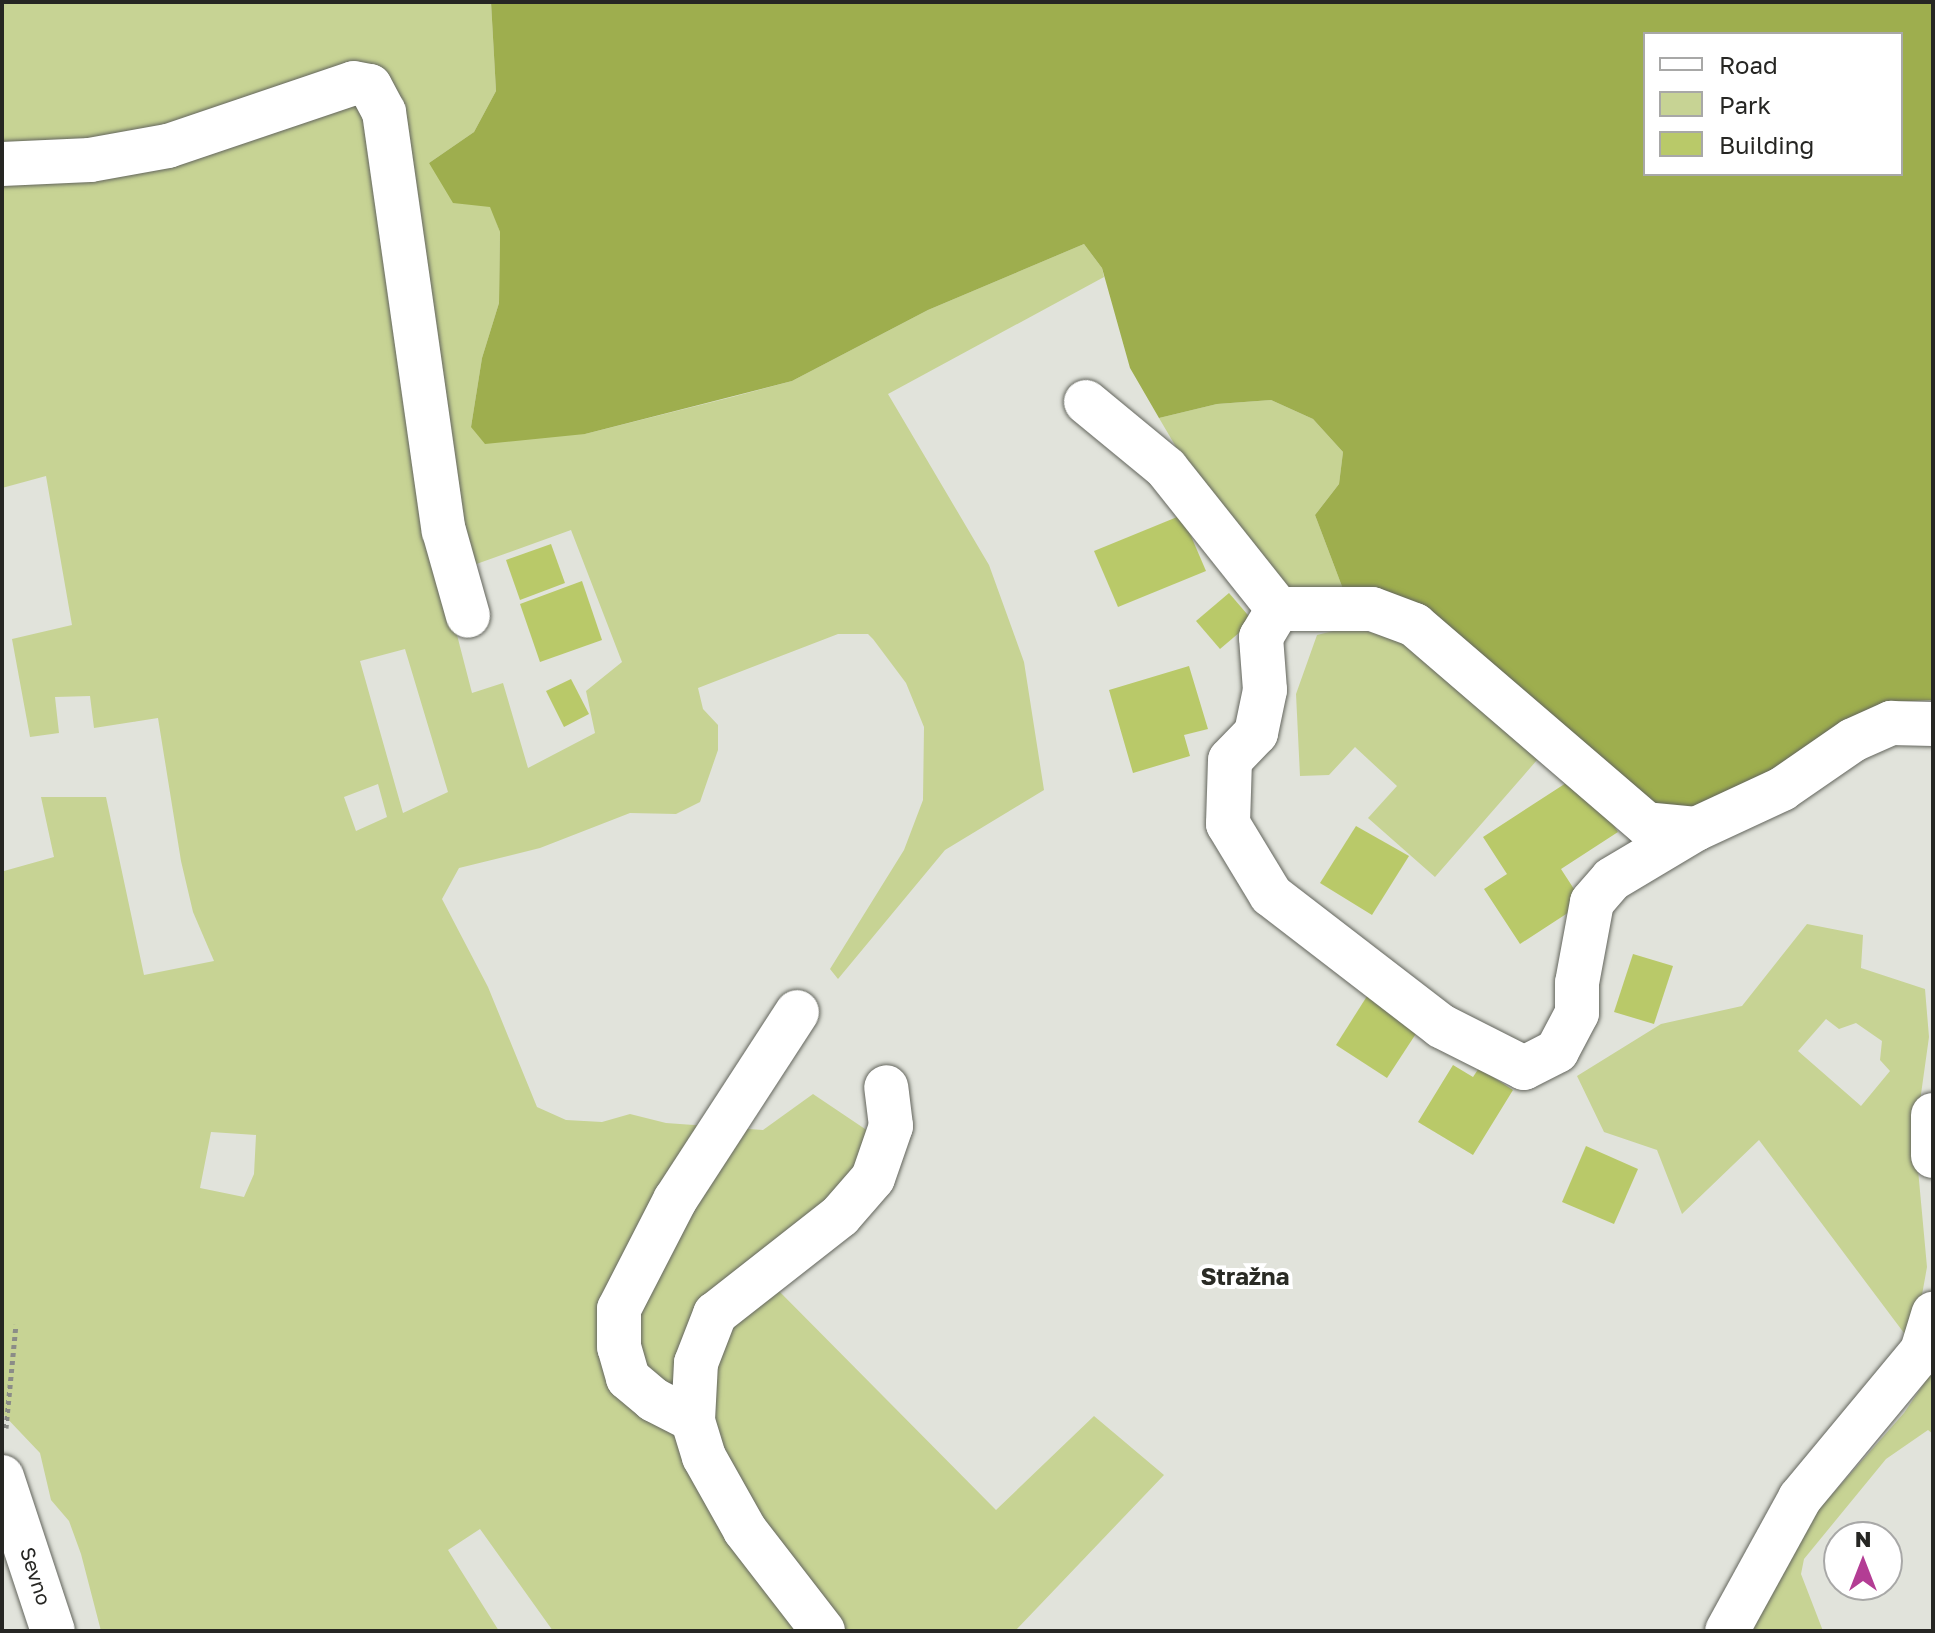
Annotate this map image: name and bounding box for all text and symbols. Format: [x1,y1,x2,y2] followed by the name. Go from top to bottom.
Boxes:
[1643,32,1903,176] legend
[1719,50,1778,79] text: Road
[1719,90,1771,119] text: Park
[1719,130,1814,159] text: Building
[1200,1262,1290,1290] district label: Stražna
[1823,1521,1903,1601] north arrow
[1855,1525,1871,1552] text: N
[15,1544,57,1608] street label: Sevno

